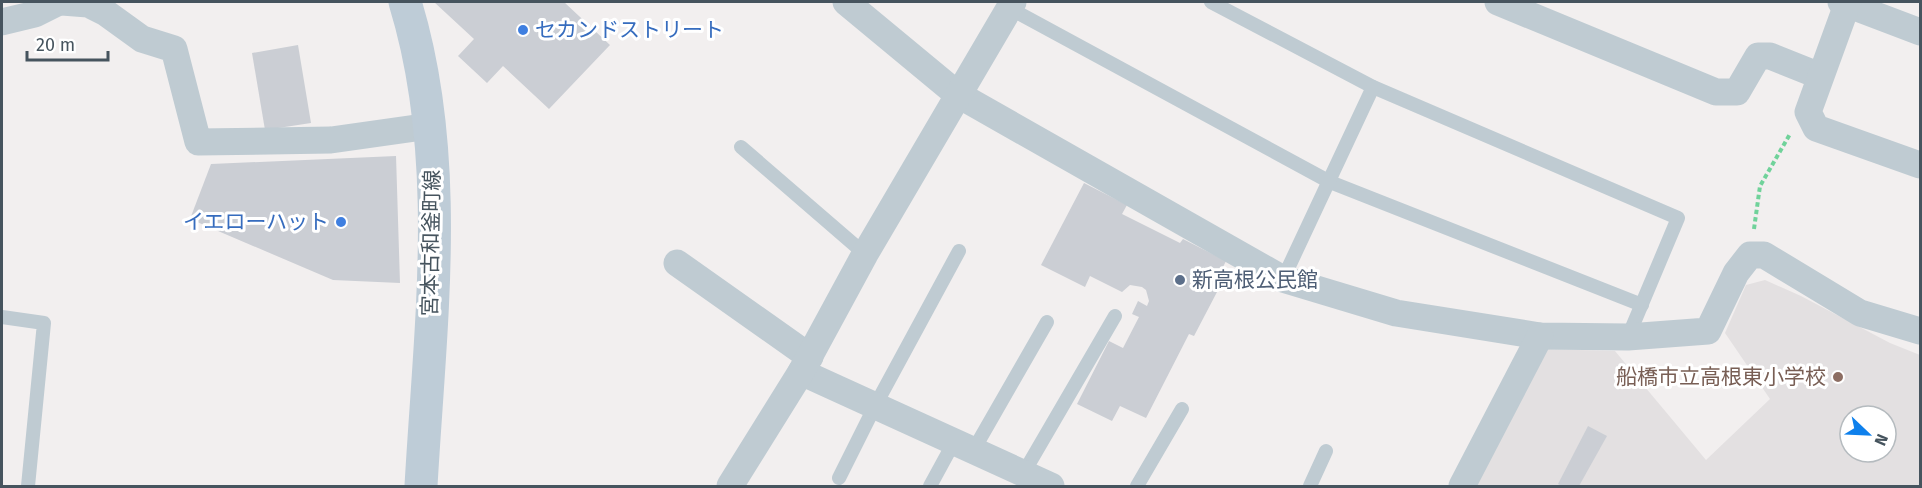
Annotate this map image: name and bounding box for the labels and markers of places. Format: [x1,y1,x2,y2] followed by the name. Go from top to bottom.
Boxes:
[535,17,724,43] place label: セカンドストリート
[516,23,530,37] marker: セカンドストリート
[183,209,329,235] place label: イエローハット
[334,215,348,229] marker: イエローハット
[1192,267,1318,293] place label: 新高根公民館
[1173,273,1187,287] marker: 新高根公民館
[1616,364,1826,390] place label: 船橋市立高根東小学校
[1831,370,1845,384] marker: 船橋市立高根東小学校

